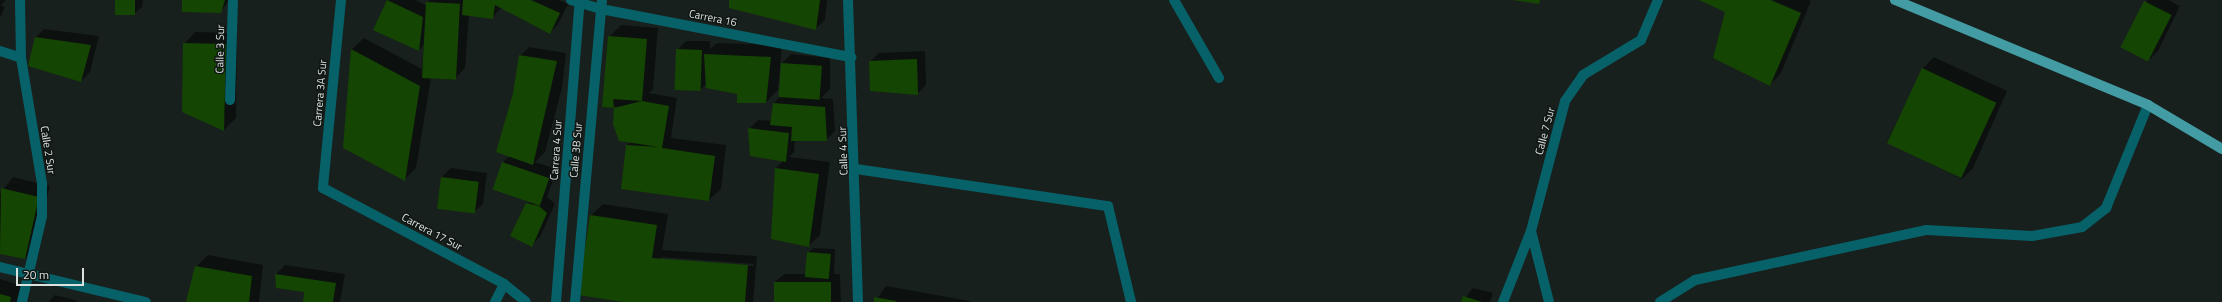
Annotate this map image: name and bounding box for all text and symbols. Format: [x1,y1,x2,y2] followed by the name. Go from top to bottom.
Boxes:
[688,7,738,29] street label: Carrera 16
[213,25,227,73] street label: Calle 3 Sur
[311,59,329,127] street label: Carrera 3A Sur
[1532,106,1558,156] street label: Calle 7 Sur
[547,119,565,181] street label: Carrera 4 Sur
[567,122,585,178] street label: Calle 3B Sur
[38,125,58,175] street label: Calle 2 Sur
[836,126,850,176] street label: Calle 4 Sur
[399,211,465,253] street label: Carrera 17 Sur
[18,260,86,286] scale bar
[23,265,49,284] text: 20 m

